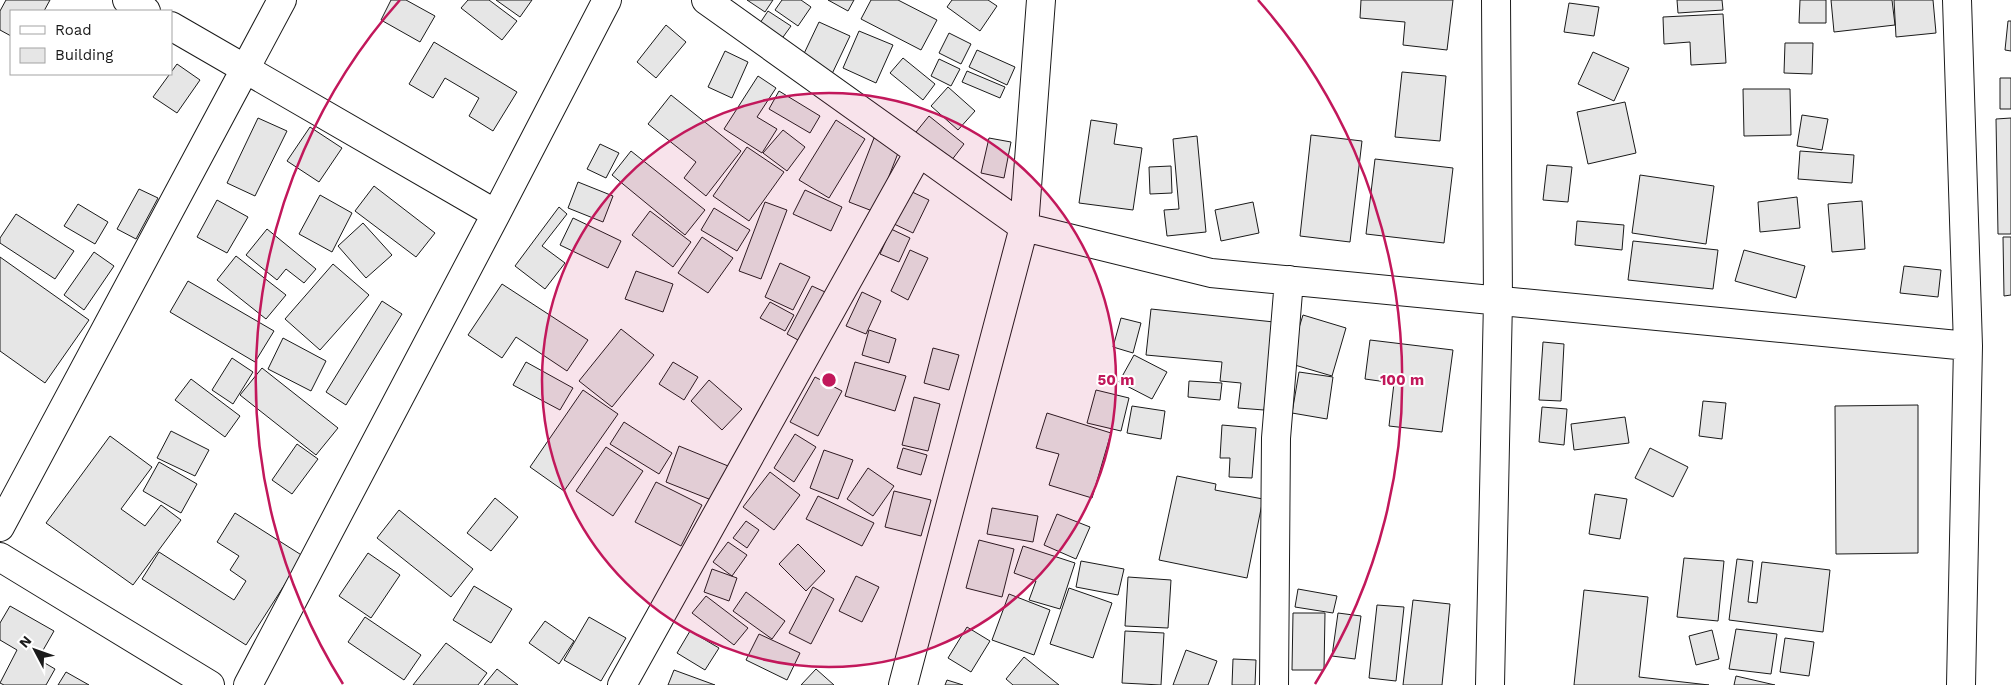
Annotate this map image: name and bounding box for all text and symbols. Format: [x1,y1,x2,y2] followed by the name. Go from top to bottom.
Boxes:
[10,10,172,75] legend
[55,21,92,39] text: Road
[55,46,113,64] text: Building
[820,371,838,389] centre of rings
[1098,371,1134,389] text: 50 m
[1380,371,1424,389] text: 100 m
[10,625,60,675] north arrow
[16,632,35,651] text: N

